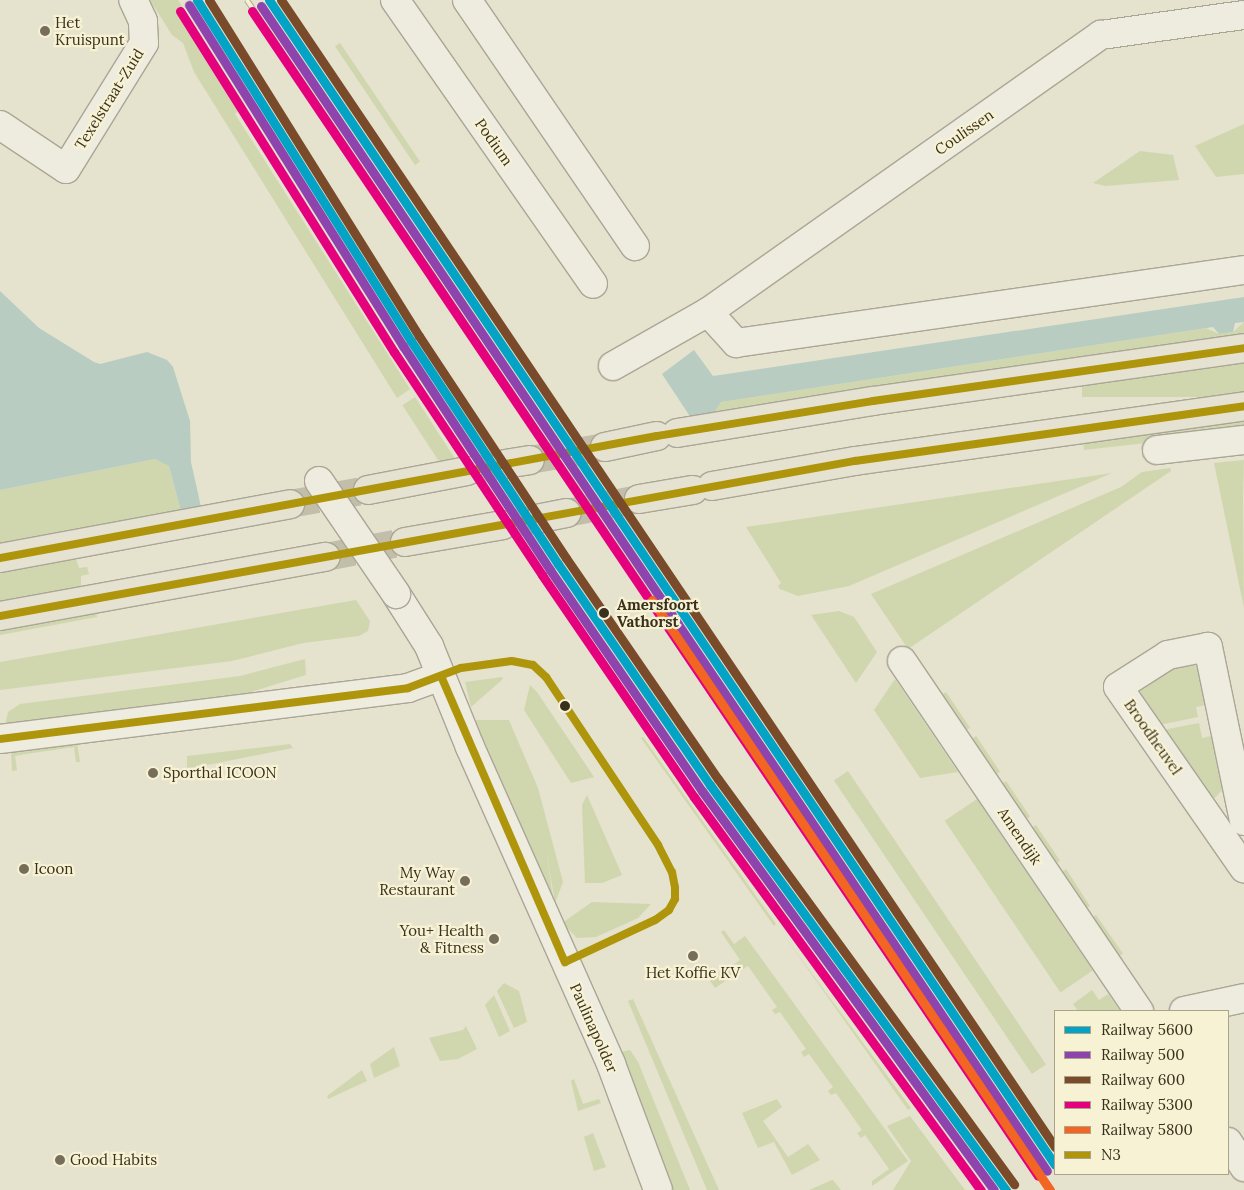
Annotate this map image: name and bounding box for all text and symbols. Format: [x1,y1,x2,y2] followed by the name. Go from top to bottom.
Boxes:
[55,13,125,48] place label: Het Kruispunt
[39,25,51,37] marker: Het Kruispunt
[71,45,147,153] street label: Texelstraat-Zuid
[931,105,997,159] street label: Coulissen
[471,115,517,169] street label: Podium
[617,595,699,630] place label: Amersfoort Vathorst
[595,604,613,622] marker: Amersfoort Vathorst
[1120,696,1186,778] street label: Broodheuvel
[560,701,570,711] unlabelled marker
[163,764,277,782] place label: Sporthal ICOON
[147,767,159,779] marker: Sporthal ICOON
[994,804,1046,868] street label: Amendijk
[34,860,73,878] place label: Icoon
[18,863,30,875] marker: Icoon
[379,863,455,898] place label: My Way Restaurant
[459,875,471,887] marker: My Way Restaurant
[400,921,484,956] place label: You+ Health & Fitness
[488,933,500,945] marker: You+ Health & Fitness
[687,950,699,962] marker: Het Koffie KV
[646,964,740,982] place label: Het Koffie KV
[566,980,622,1076] street label: Paulinapolder
[1054,1010,1229,1175] legend
[1101,1020,1193,1039] text: Railway 5600
[1101,1045,1185,1064] text: Railway 500
[1101,1070,1185,1089] text: Railway 600
[1101,1095,1193,1114] text: Railway 5300
[1101,1120,1193,1139] text: Railway 5800
[1101,1145,1121,1164] text: N3
[70,1151,157,1169] place label: Good Habits
[54,1154,66,1166] marker: Good Habits

